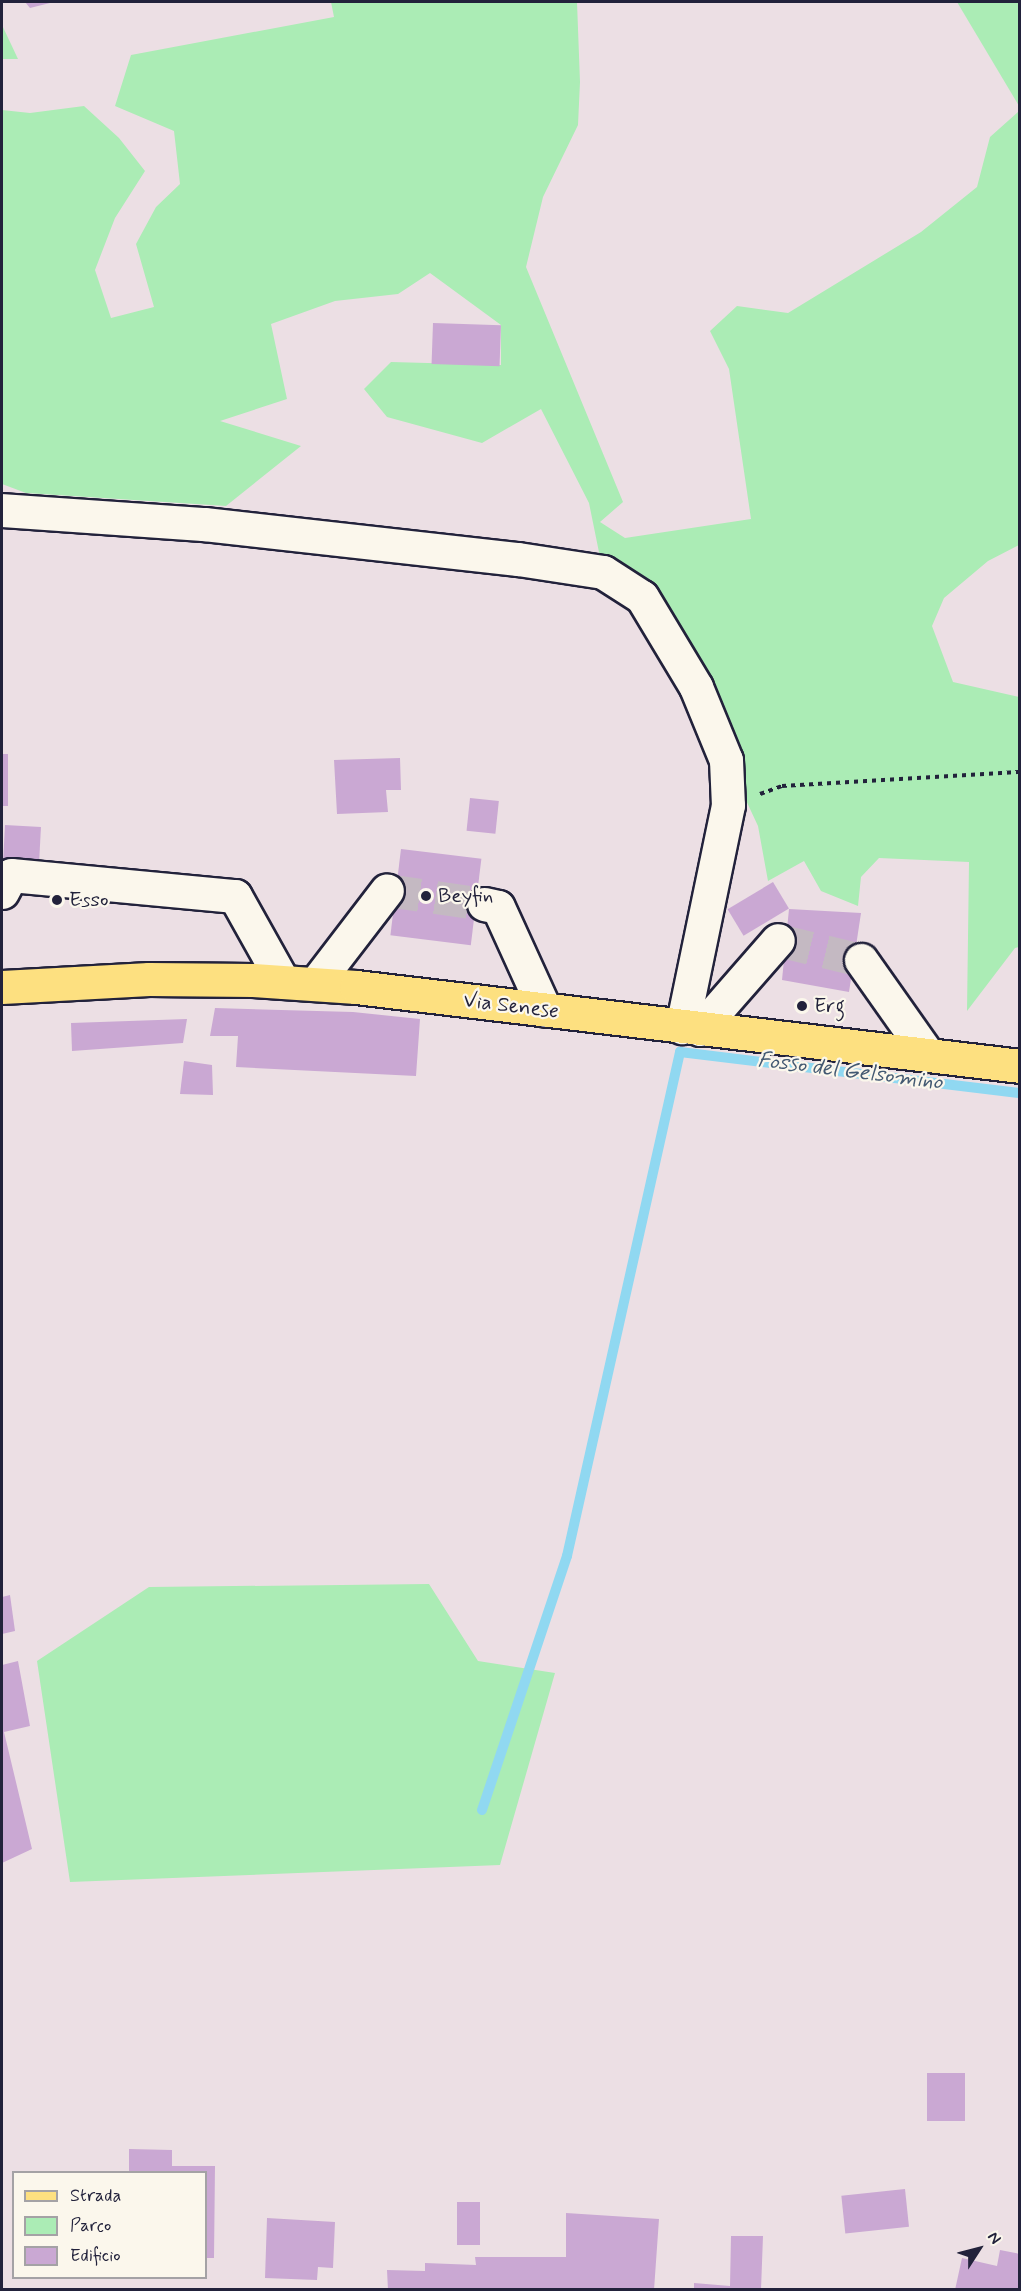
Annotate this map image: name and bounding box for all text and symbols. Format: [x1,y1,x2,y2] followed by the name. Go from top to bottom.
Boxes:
[438,883,493,909] place label: Beyfin
[69,887,108,913] place label: Esso
[419,889,433,903] marker: Beyfin
[50,893,64,907] marker: Esso
[462,988,560,1024] street label: Via Senese
[814,993,845,1019] place label: Erg
[795,999,809,1013] marker: Erg
[760,1048,940,1096] water label: Fosso del Gelsomino
[12,2171,207,2279] legend
[70,2184,121,2208] text: Strada
[70,2214,111,2238] text: Parco
[949,2219,1009,2279] north arrow
[982,2228,1006,2249] text: N
[70,2244,121,2268] text: Edificio

